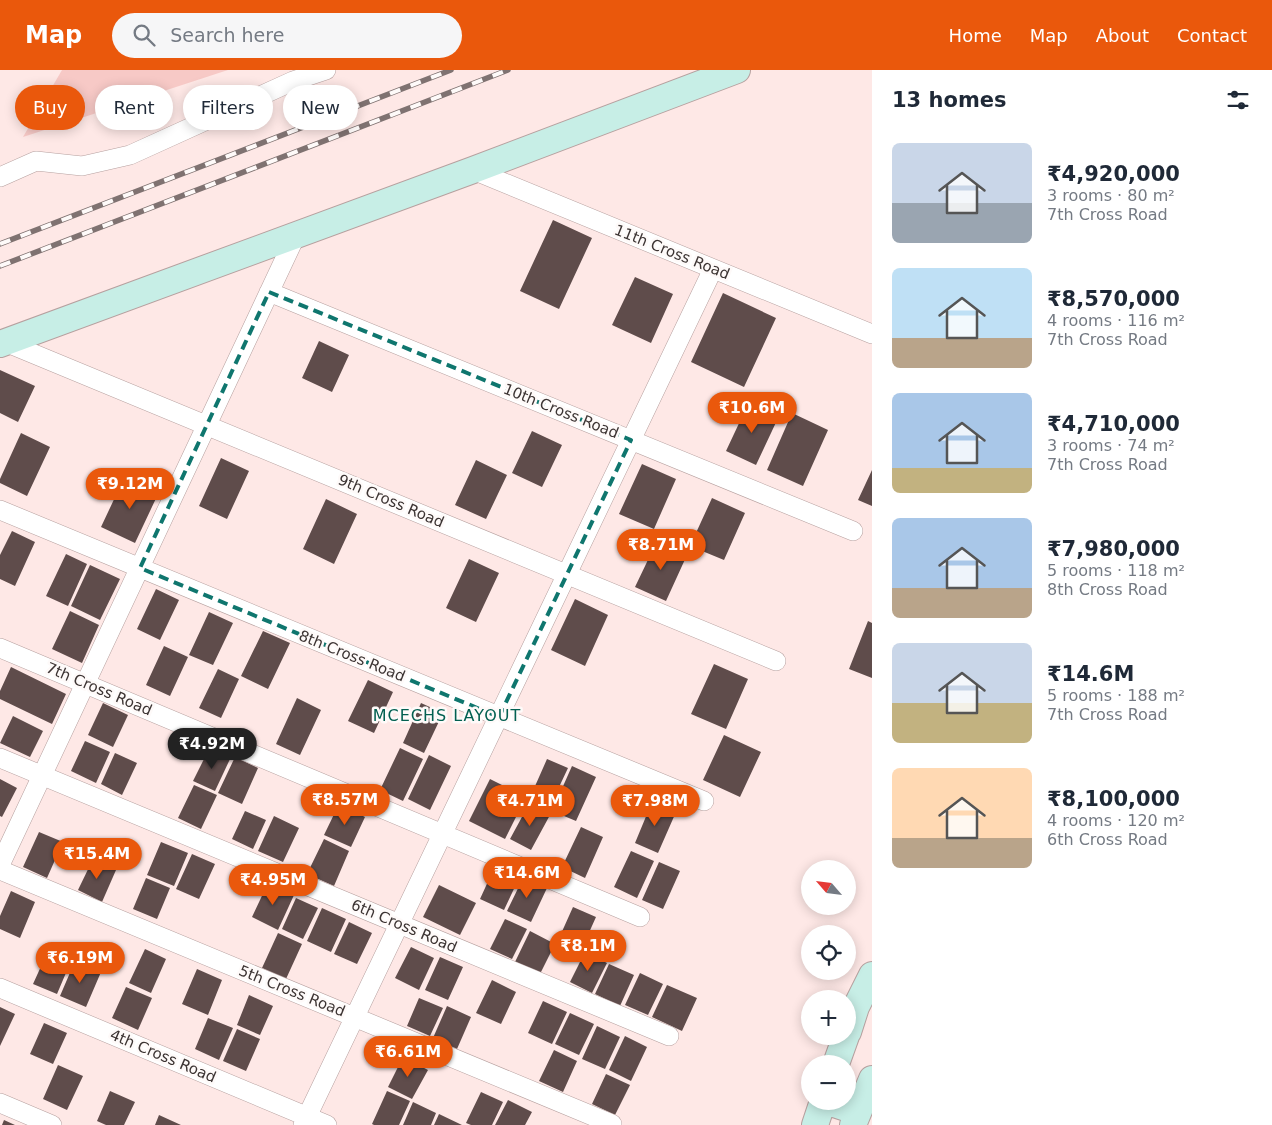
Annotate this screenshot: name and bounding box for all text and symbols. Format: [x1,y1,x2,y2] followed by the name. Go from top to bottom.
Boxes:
[112,13,462,58] search box
[25,21,82,49] text: Map
[130,21,158,49] icon: search
[170,24,284,46] text: Search here
[949,25,1002,46] text: Home
[1030,25,1068,46] text: Map
[1096,25,1149,46] text: About
[1177,25,1247,46] text: Contact
[15,85,85,130] chip: Buy
[95,85,173,130] chip: Rent
[183,85,273,130] chip: Filters
[283,85,358,130] chip: New
[1224,86,1252,114] icon: filters
[892,88,1007,112] text: 13 homes
[1047,162,1180,186] text: ₹4,920,000
[932,163,992,223] icon: home
[1047,186,1175,205] text: 3 rooms · 80 m²
[1047,205,1168,224] text: 7th Cross Road
[612,221,732,283] street label: 11th Cross Road
[1047,287,1180,311] text: ₹8,570,000
[932,288,992,348] icon: home
[1047,311,1185,330] text: 4 rooms · 116 m²
[1047,330,1168,349] text: 7th Cross Road
[501,380,621,442] street label: 10th Cross Road
[711,392,793,434] pin: ₹10.6M
[719,398,785,417] text: ₹10.6M
[1047,412,1180,436] text: ₹4,710,000
[932,413,992,473] icon: home
[1047,436,1175,455] text: 3 rooms · 74 m²
[1047,455,1168,474] text: 7th Cross Road
[89,468,171,510] pin: ₹9.12M
[335,471,447,531] street label: 9th Cross Road
[97,474,163,493] text: ₹9.12M
[620,528,702,571] pin: ₹8.71M
[628,535,694,554] text: ₹8.71M
[1047,537,1180,561] text: ₹7,980,000
[932,538,992,598] icon: home
[1047,561,1185,580] text: 5 rooms · 118 m²
[1047,580,1168,599] text: 8th Cross Road
[296,626,408,686] street label: 8th Cross Road
[43,659,155,719] street label: 7th Cross Road
[1047,662,1134,686] text: ₹14.6M
[932,663,992,723] icon: home
[1047,686,1185,705] text: 5 rooms · 188 m²
[1047,705,1168,724] text: 7th Cross Road
[373,706,521,725] district label: MCECHS LAYOUT
[171,728,253,770] pin: ₹4.92M
[179,734,245,753] text: ₹4.92M
[304,784,386,826] pin: ₹8.57M
[489,784,571,827] pin: ₹4.71M
[614,784,696,827] pin: ₹7.98M
[1047,787,1180,811] text: ₹8,100,000
[932,788,992,848] icon: home
[312,790,378,809] text: ₹8.57M
[497,791,563,810] text: ₹4.71M
[622,791,688,810] text: ₹7.98M
[1047,811,1185,830] text: 4 rooms · 120 m²
[1047,830,1168,849] text: 6th Cross Road
[56,838,138,880] pin: ₹15.4M
[64,844,130,863] text: ₹15.4M
[486,856,568,899] pin: ₹14.6M
[801,860,856,915] north arrow
[801,860,856,1110] map controls
[494,863,560,882] text: ₹14.6M
[232,864,314,906] pin: ₹4.95M
[240,870,306,889] text: ₹4.95M
[348,896,460,956] street label: 6th Cross Road
[801,925,856,980] button: locate
[553,930,623,972] pin: ₹8.1M
[560,936,616,955] text: ₹8.1M
[39,942,121,984] pin: ₹6.19M
[47,948,113,967] text: ₹6.19M
[236,961,348,1021] street label: 5th Cross Road
[801,990,856,1045] button: +
[107,1026,219,1086] street label: 4th Cross Road
[367,1036,449,1078] pin: ₹6.61M
[375,1042,441,1061] text: ₹6.61M
[801,1055,856,1110] button: −

